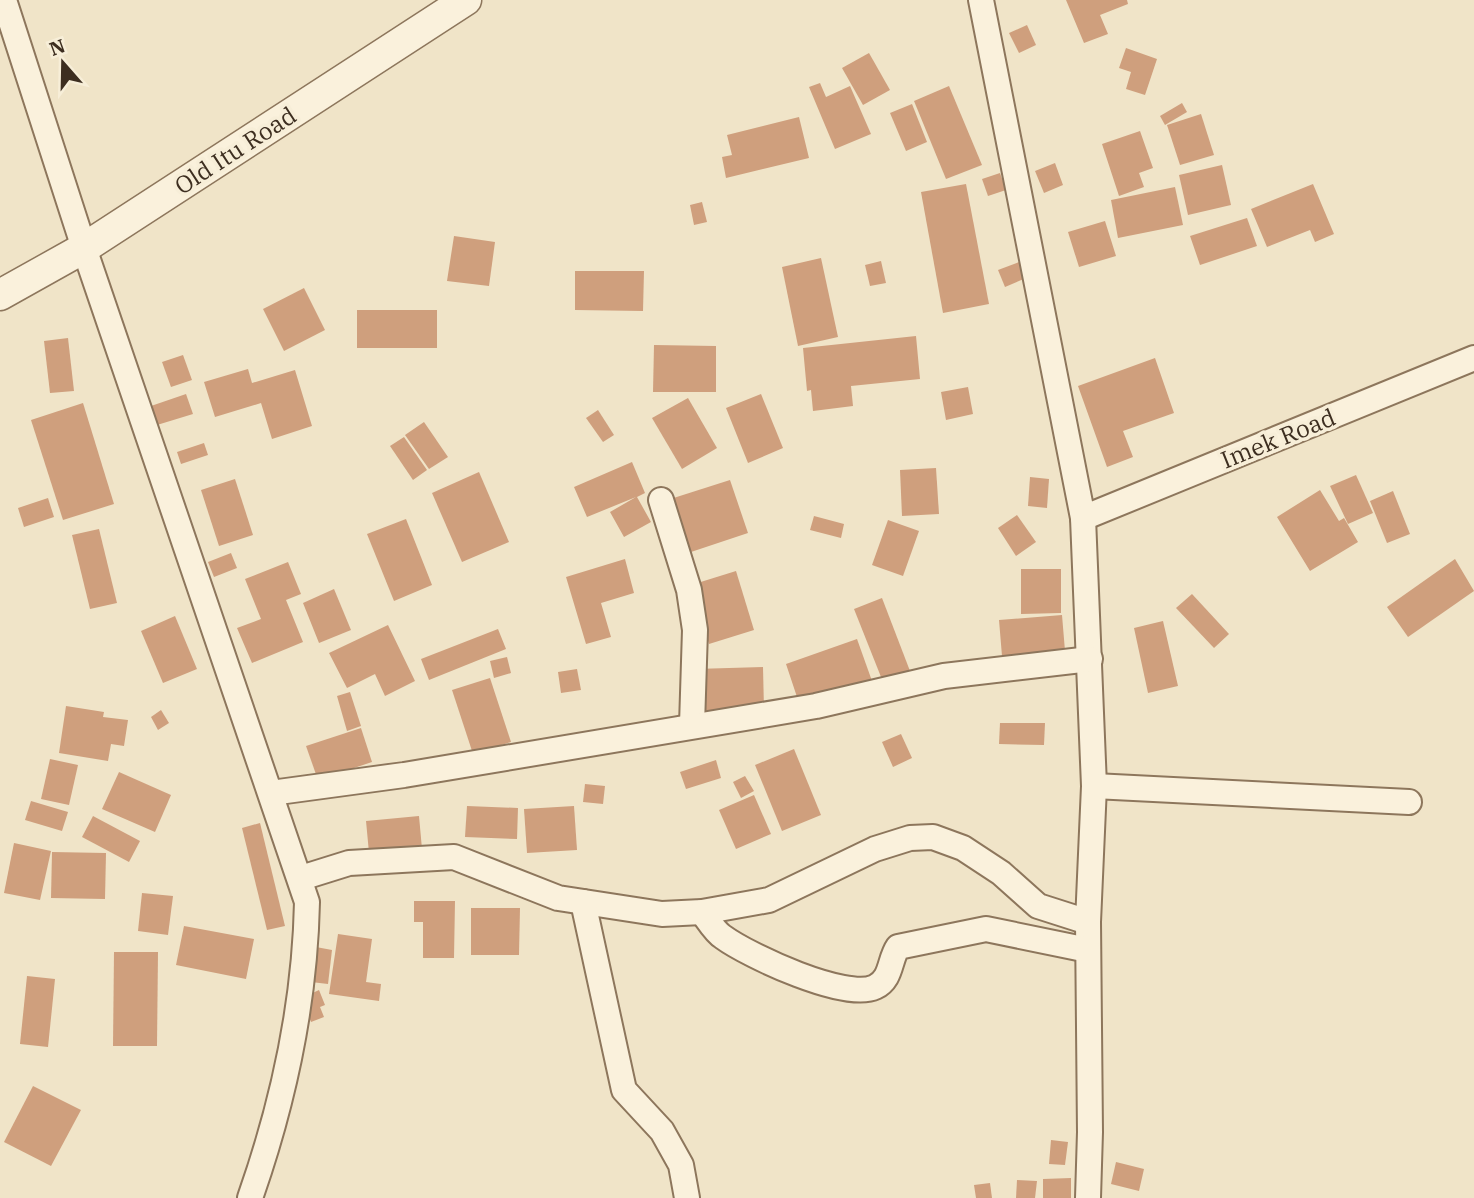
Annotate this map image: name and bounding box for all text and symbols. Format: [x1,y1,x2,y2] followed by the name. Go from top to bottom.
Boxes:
[28,28,98,98] north arrow
[46,33,68,61] text: N
[168,99,302,201] street label: Old Itu Road
[1216,401,1340,475] street label: Imek Road

